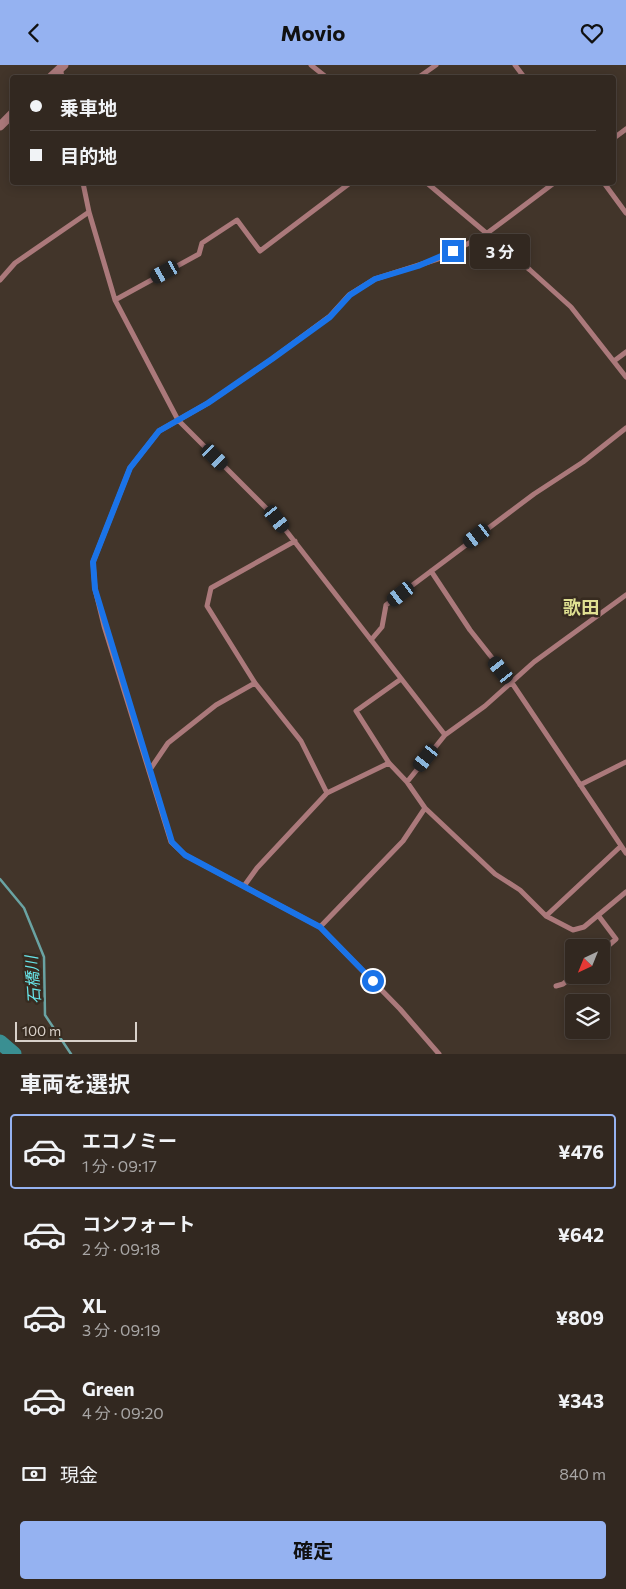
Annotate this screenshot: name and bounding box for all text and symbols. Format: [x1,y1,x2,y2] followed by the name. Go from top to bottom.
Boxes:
[20,19,48,47] icon: back
[281,19,345,46] text: Movio
[578,19,606,47] icon: heart
[60,96,117,119] text: 乗車地
[60,144,117,167] text: 目的地
[470,233,530,269] callout: 3 分
[442,240,464,262] route end
[486,242,514,261] text: 3 分
[148,258,181,286] car
[199,441,230,473] car
[261,503,292,535] car
[460,521,493,551] car
[384,579,417,609] car
[563,596,599,618] district label: 歌田
[485,654,516,686] car
[410,742,441,774] car
[565,939,610,984] north arrow
[565,939,610,1039] map controls
[21,953,43,1005] water label: 石橋川
[362,970,384,992] route start
[565,994,610,1039] button: layers
[15,1019,138,1042] scale bar
[22,1022,61,1039] text: 100 m
[20,1070,130,1097] text: 車両を選択
[22,1129,67,1174] icon: car
[82,1129,177,1152] text: エコノミー
[558,1140,604,1163] text: ¥476
[82,1156,157,1175] text: 1 分 · 09:17
[22,1212,67,1257] icon: car
[82,1212,195,1235] text: コンフォート
[558,1223,604,1246] text: ¥642
[82,1239,160,1258] text: 2 分 · 09:18
[82,1294,107,1317] text: XL
[22,1295,67,1340] icon: car
[556,1306,604,1329] text: ¥809
[82,1320,161,1339] text: 3 分 · 09:19
[82,1377,134,1400] text: Green
[22,1378,67,1423] icon: car
[558,1389,604,1412] text: ¥343
[82,1403,164,1422] text: 4 分 · 09:20
[20,1460,48,1488] icon: cash
[60,1463,98,1486] text: 現金
[559,1464,606,1483] text: 840 m
[20,1521,606,1579] button: 確定

